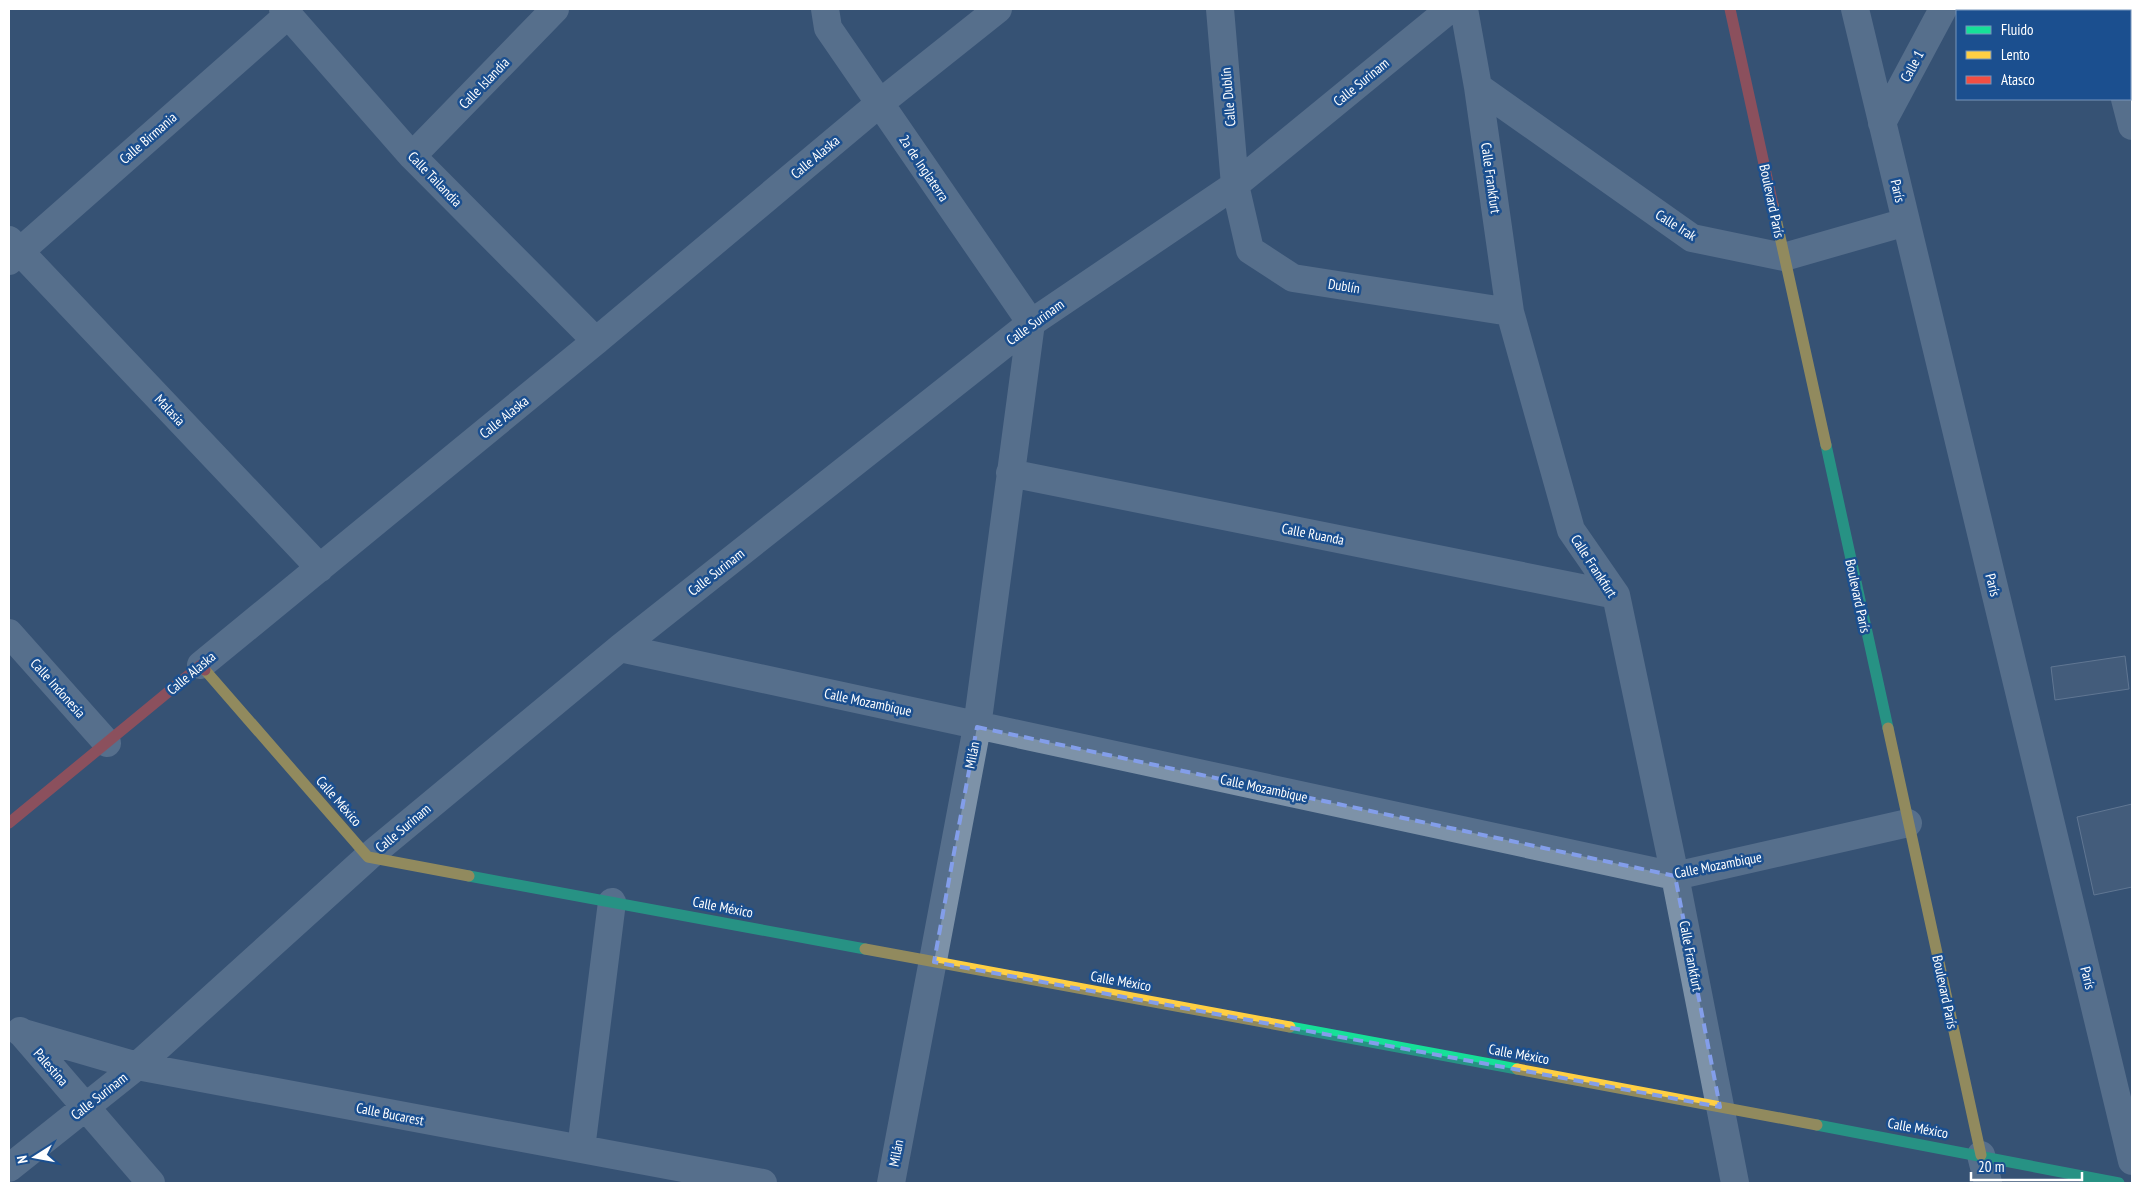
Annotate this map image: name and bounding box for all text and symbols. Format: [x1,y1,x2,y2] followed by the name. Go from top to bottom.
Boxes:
[1956,10,2131,100] legend
[2001,20,2033,39] text: Fluido
[2001,45,2030,64] text: Lento
[1896,47,1928,85] street label: Calle 1
[455,53,513,113] street label: Calle Islandia
[1329,54,1393,110] street label: Calle Surinam
[1216,67,1240,127] street label: Calle Dublín
[2001,70,2035,89] text: Atasco
[116,108,180,168] street label: Calle Birmania
[787,131,843,183] street label: Calle Alaska
[895,131,953,205] street label: 2a de Inglaterra
[1477,141,1505,215] street label: Calle Frankfurt
[404,148,466,210] street label: Calle Tailandia
[1755,163,1789,240] street label: Boulevard París
[1887,178,1909,205] street label: París
[1652,205,1700,245] street label: Calle Irak
[1327,275,1361,297] street label: Dublín
[1003,295,1067,349] street label: Calle Surinam
[151,390,189,430] street label: Malasia
[476,392,532,442] street label: Calle Alaska
[1280,519,1346,549] street label: Calle Ruanda
[1567,531,1621,601] street label: Calle Frankfurt
[684,544,748,600] street label: Calle Surinam
[1841,558,1875,635] street label: Boulevard París
[1981,572,2005,599] street label: París
[163,647,219,699] street label: Calle Alaska
[27,655,89,721] street label: Calle Indonesia
[823,684,913,720] street label: Calle Mozambique
[961,740,983,770] street label: Milán
[1219,770,1309,806] street label: Calle Mozambique
[312,772,366,830] street label: Calle México
[372,800,434,856] street label: Calle Surinam
[1673,848,1763,882] street label: Calle Mozambique
[691,892,755,922] street label: Calle México
[1675,919,1707,993] street label: Calle Frankfurt
[1928,954,1962,1031] street label: Boulevard París
[2076,965,2100,992] street label: París
[1089,967,1153,995] street label: Calle México
[1487,1040,1551,1068] street label: Calle México
[30,1045,72,1089] street label: Palestina
[67,1068,131,1124] street label: Calle Surinam
[355,1099,426,1129] street label: Calle Bucarest
[1886,1114,1950,1142] street label: Calle México
[10,1132,60,1182] north arrow
[885,1138,907,1168] street label: Milán
[1971,1150,2082,1182] scale bar
[13,1154,32,1165] text: N
[1978,1157,2004,1176] text: 20 m

